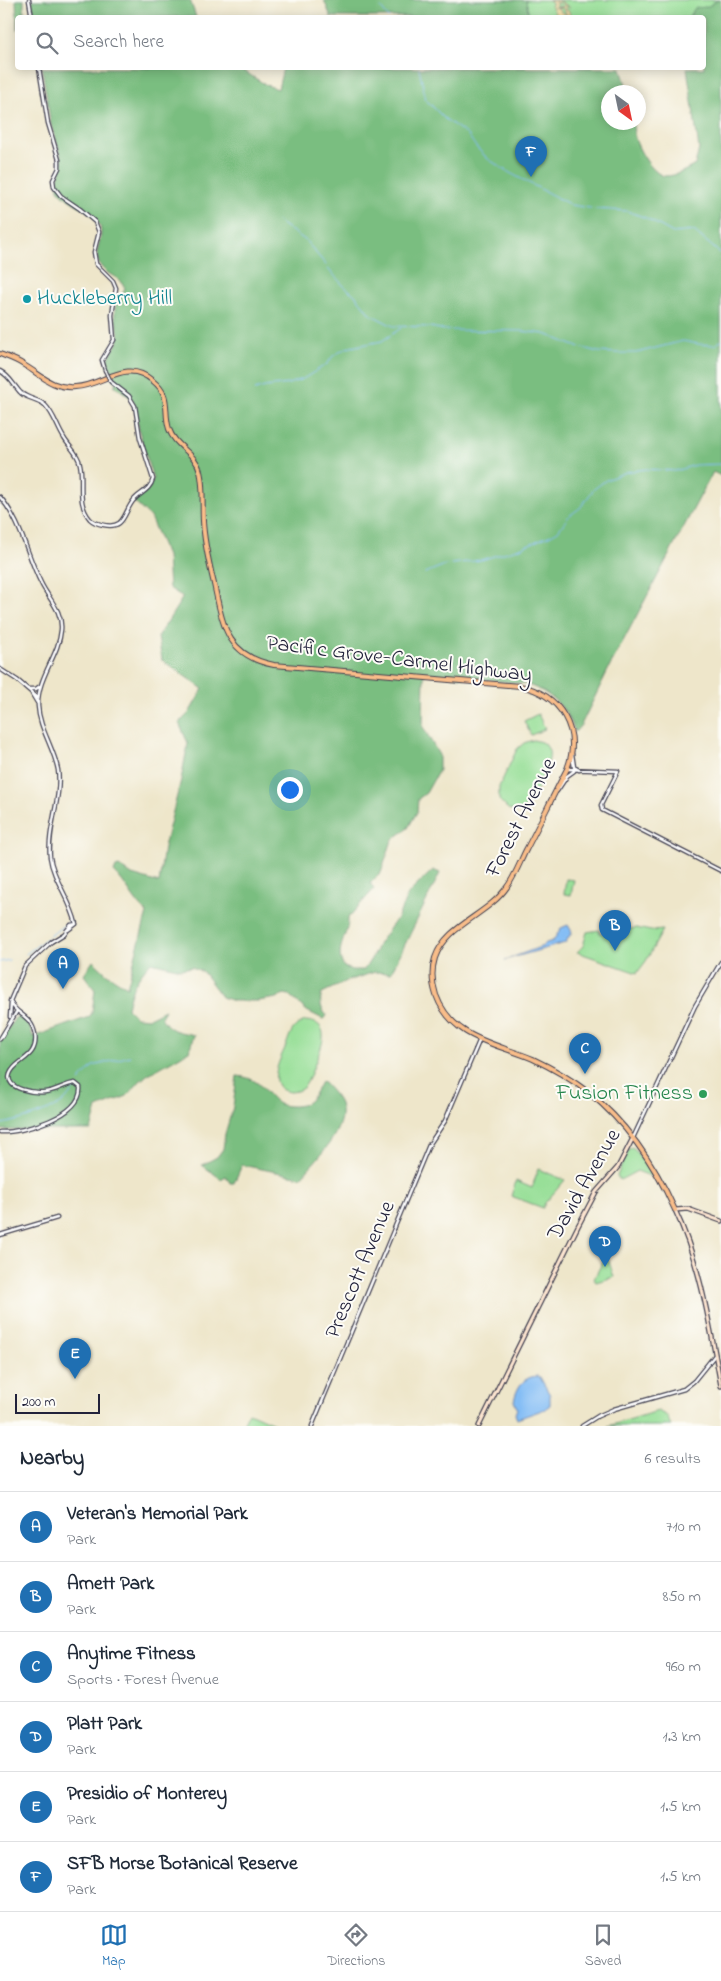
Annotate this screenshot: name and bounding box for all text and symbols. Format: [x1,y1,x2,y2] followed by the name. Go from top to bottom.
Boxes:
[15,15,706,70] search box
[33,29,61,57] icon: search
[73,29,164,56] text: Search here
[601,85,646,130] north arrow
[515,136,547,177] pin: F
[37,283,172,316] place label: Huckleberry Hill
[21,293,33,305] marker: Huckleberry Hill
[264,628,534,693] street label: Pacific Grove-Carmel Highway
[478,753,566,884] street label: Forest Avenue
[277,777,303,803] your location
[599,910,631,951] pin: B
[47,948,79,989] pin: A
[569,1033,601,1074] pin: C
[555,1078,693,1110] place label: Fusion Fitness
[697,1088,709,1100] marker: Fusion Fitness
[543,1125,627,1245] street label: David Avenue
[318,1196,404,1344] street label: Prescott Avenue
[589,1226,621,1267] pin: D
[59,1338,91,1379] pin: E
[15,1391,100,1414] scale bar
[22,1392,55,1413] text: 200 m
[20,1444,84,1474] text: Nearby
[644,1447,701,1471] text: 6 results
[67,1501,248,1528] text: Veteran's Memorial Park
[31,1515,41,1539] text: A
[666,1515,701,1539] text: 710 m
[67,1528,96,1552] text: Park
[67,1571,154,1598] text: Arnett Park
[31,1585,41,1609] text: B
[663,1585,701,1609] text: 850 m
[67,1598,96,1622] text: Park
[67,1641,196,1668] text: Anytime Fitness
[32,1655,40,1679] text: C
[666,1655,701,1679] text: 960 m
[67,1668,219,1692] text: Sports · Forest Avenue
[67,1711,142,1738] text: Platt Park
[30,1725,42,1749] text: D
[663,1725,701,1749] text: 1.3 km
[67,1738,96,1762] text: Park
[67,1781,227,1808] text: Presidio of Monterey
[31,1795,41,1819] text: E
[660,1795,701,1819] text: 1.5 km
[67,1808,96,1832] text: Park
[67,1851,298,1878] text: SFB Morse Botanical Reserve
[31,1865,41,1889] text: F
[660,1865,701,1889] text: 1.5 km
[67,1878,96,1902] text: Park
[100,1921,128,1972] tab: Map
[327,1921,385,1972] tab: Directions
[585,1921,621,1972] tab: Saved

